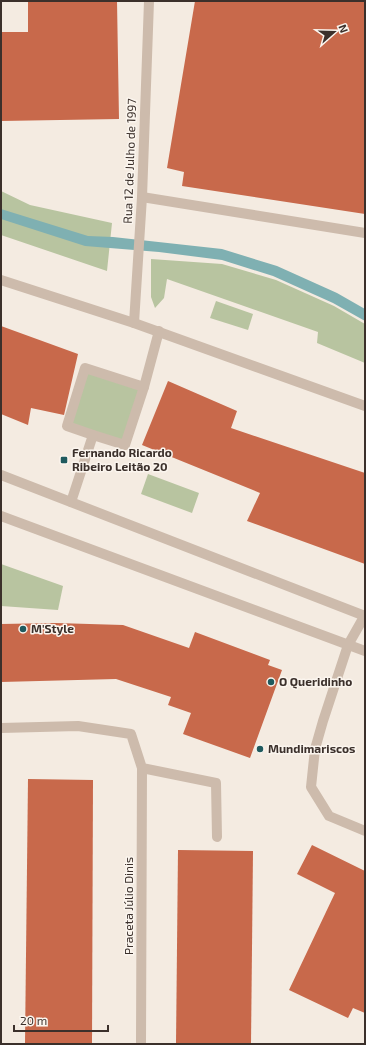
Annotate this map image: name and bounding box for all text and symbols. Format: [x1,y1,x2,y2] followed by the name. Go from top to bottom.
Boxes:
[314,12,354,52] north arrow
[336,22,351,34] text: N
[120,98,138,224] street label: Rua 12 de Julho de 1997
[72,445,172,473] place label: Fernando Ricardo Ribeiro Leitão 20
[59,455,69,465] marker: Fernando Ricardo Ribeiro Leitão 20
[31,621,74,636] place label: M'Style
[18,624,28,634] marker: M'Style
[279,674,352,689] place label: O Queridinho
[266,677,276,687] marker: O Queridinho
[268,741,356,755] place label: Mundimariscos
[255,744,265,754] marker: Mundimariscos
[121,857,135,955] street label: Praceta Júlio Dinis
[14,1007,108,1033] scale bar
[20,1013,47,1027] text: 20 m

